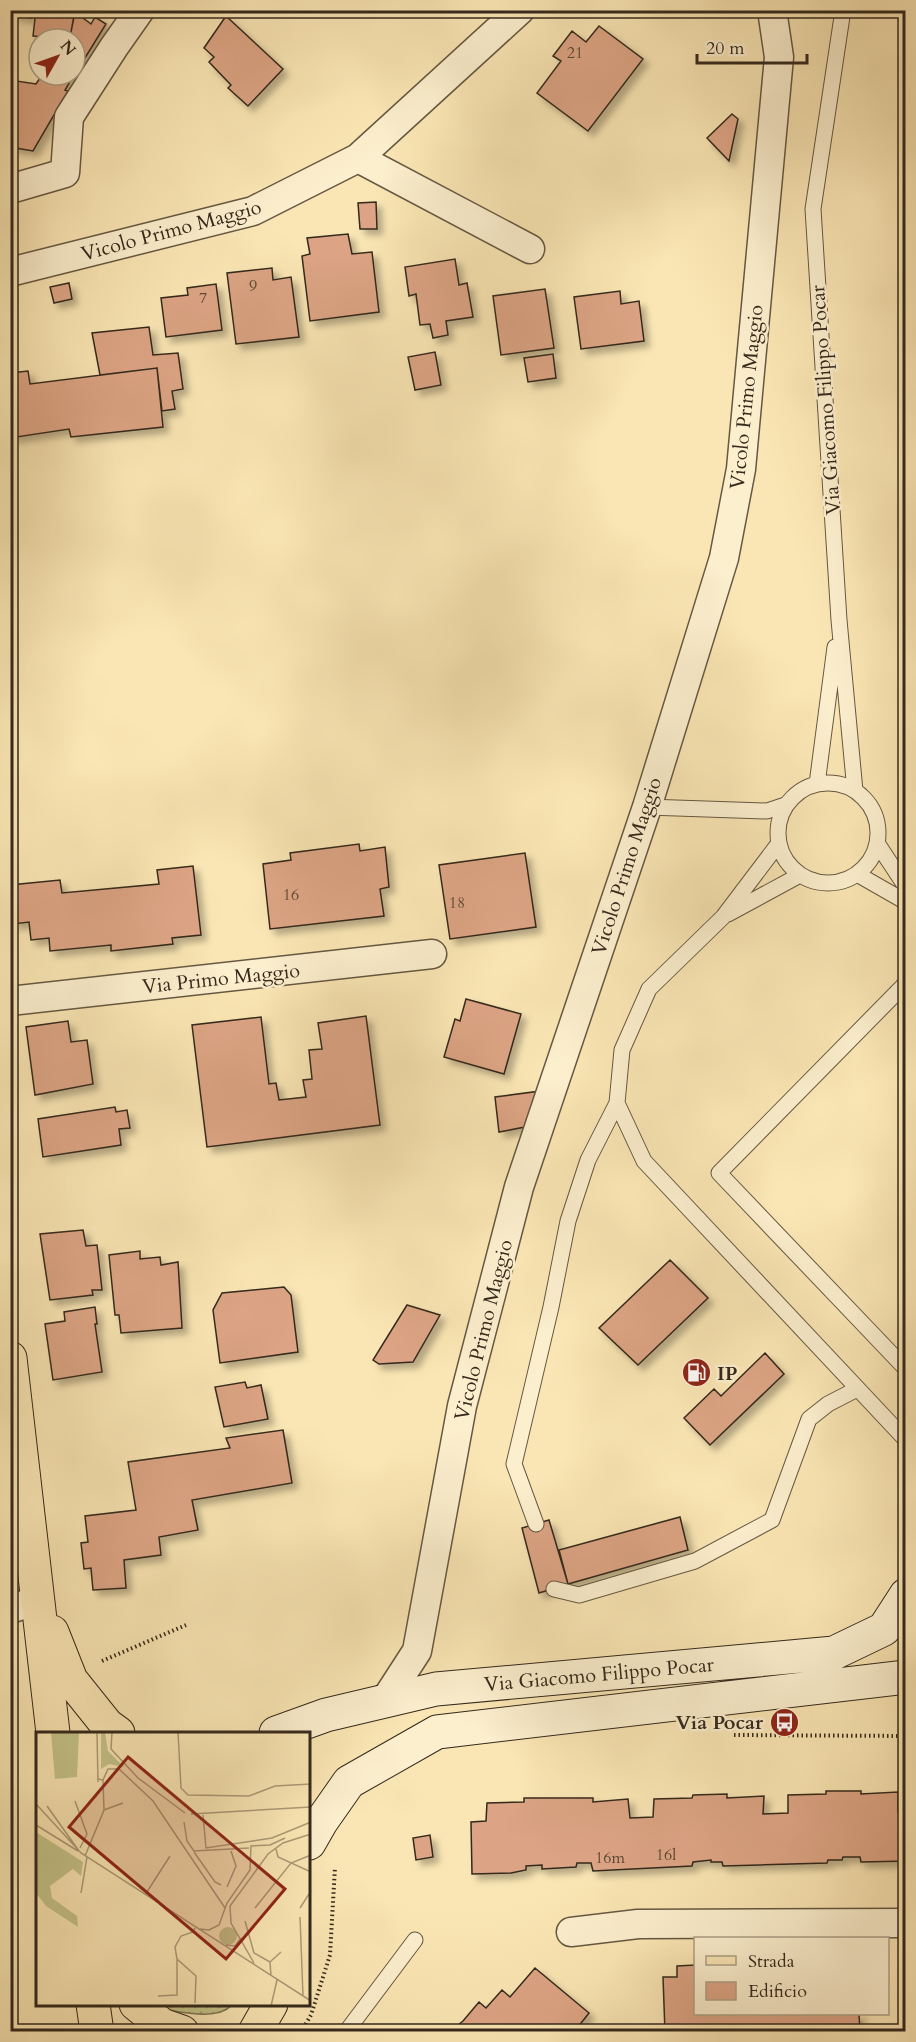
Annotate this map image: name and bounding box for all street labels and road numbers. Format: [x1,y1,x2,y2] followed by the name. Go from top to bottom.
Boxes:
[78,193,264,268] street label: Vicolo Primo Maggio
[804,283,847,516] street label: Via Giacomo Filippo Pocar
[723,303,770,491] street label: Vicolo Primo Maggio
[585,773,668,959] street label: Vicolo Primo Maggio
[141,957,301,1000] street label: Via Primo Maggio
[448,1237,519,1423] street label: Vicolo Primo Maggio
[483,1651,716,1698] street label: Via Giacomo Filippo Pocar

